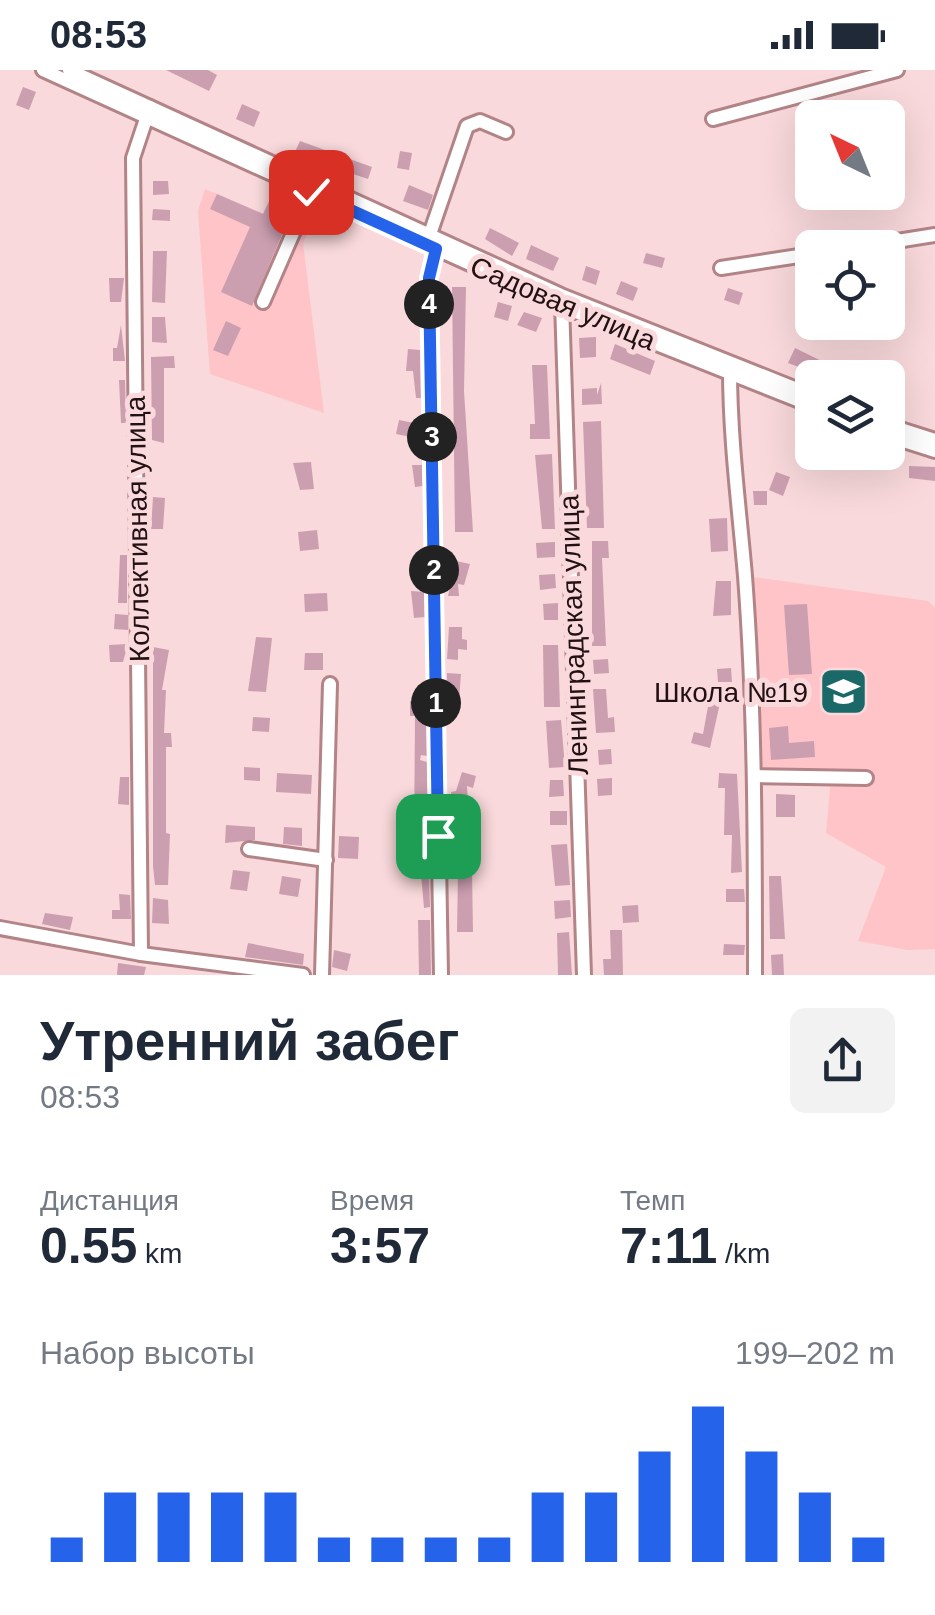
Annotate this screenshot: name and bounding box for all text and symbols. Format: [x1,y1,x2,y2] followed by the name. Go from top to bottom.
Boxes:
[50,14,147,56] text: 08:53
[795,100,905,210] north arrow
[795,100,905,470] map controls
[269,150,354,235] pin
[284,165,339,220] icon: check
[795,230,905,340] button: locate
[466,250,660,357] street label: Садовая улица
[404,279,454,329] pin: 4
[421,288,437,319] text: 4
[795,360,905,470] button: layers
[120,395,155,662] street label: Коллективная улица
[407,412,457,462] pin: 3
[424,421,440,452] text: 3
[553,494,594,776] street label: Ленинградская улица
[409,545,459,595] pin: 2
[426,554,442,585] text: 2
[817,666,869,718] school or university icon: Школа №19
[654,677,808,708] place label: Школа №19
[411,678,461,728] pin: 1
[428,687,444,718] text: 1
[396,794,481,879] pin
[411,809,466,864] icon: arrive
[790,1008,895,1113] button: share
[40,1010,459,1072] text: Утренний забег
[40,1079,120,1115] text: 08:53
[40,1185,179,1216] text: Дистанция
[330,1185,414,1216] text: Время
[620,1185,686,1216] text: Темп
[40,1218,137,1274] text: 0.55
[330,1218,430,1274] text: 3:57
[620,1218,717,1274] text: 7:11
[137,1238,182,1269] text: km
[717,1238,770,1269] text: /km
[40,1335,255,1371] text: Набор высоты
[735,1335,895,1371] text: 199–202 m

